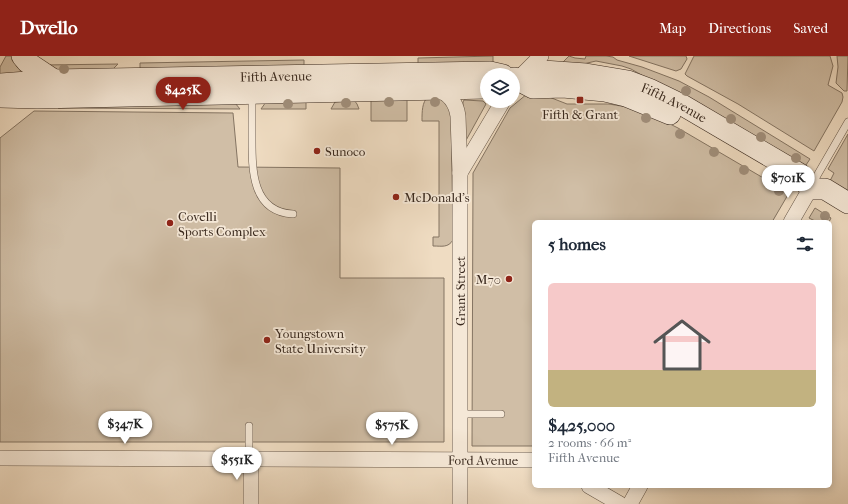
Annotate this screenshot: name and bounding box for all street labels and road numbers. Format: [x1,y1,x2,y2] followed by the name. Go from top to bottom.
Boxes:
[240,68,312,84] street label: Fifth Avenue
[639,79,710,126] street label: Fifth Avenue
[453,256,468,326] street label: Grant Street
[448,452,519,467] street label: Ford Avenue

